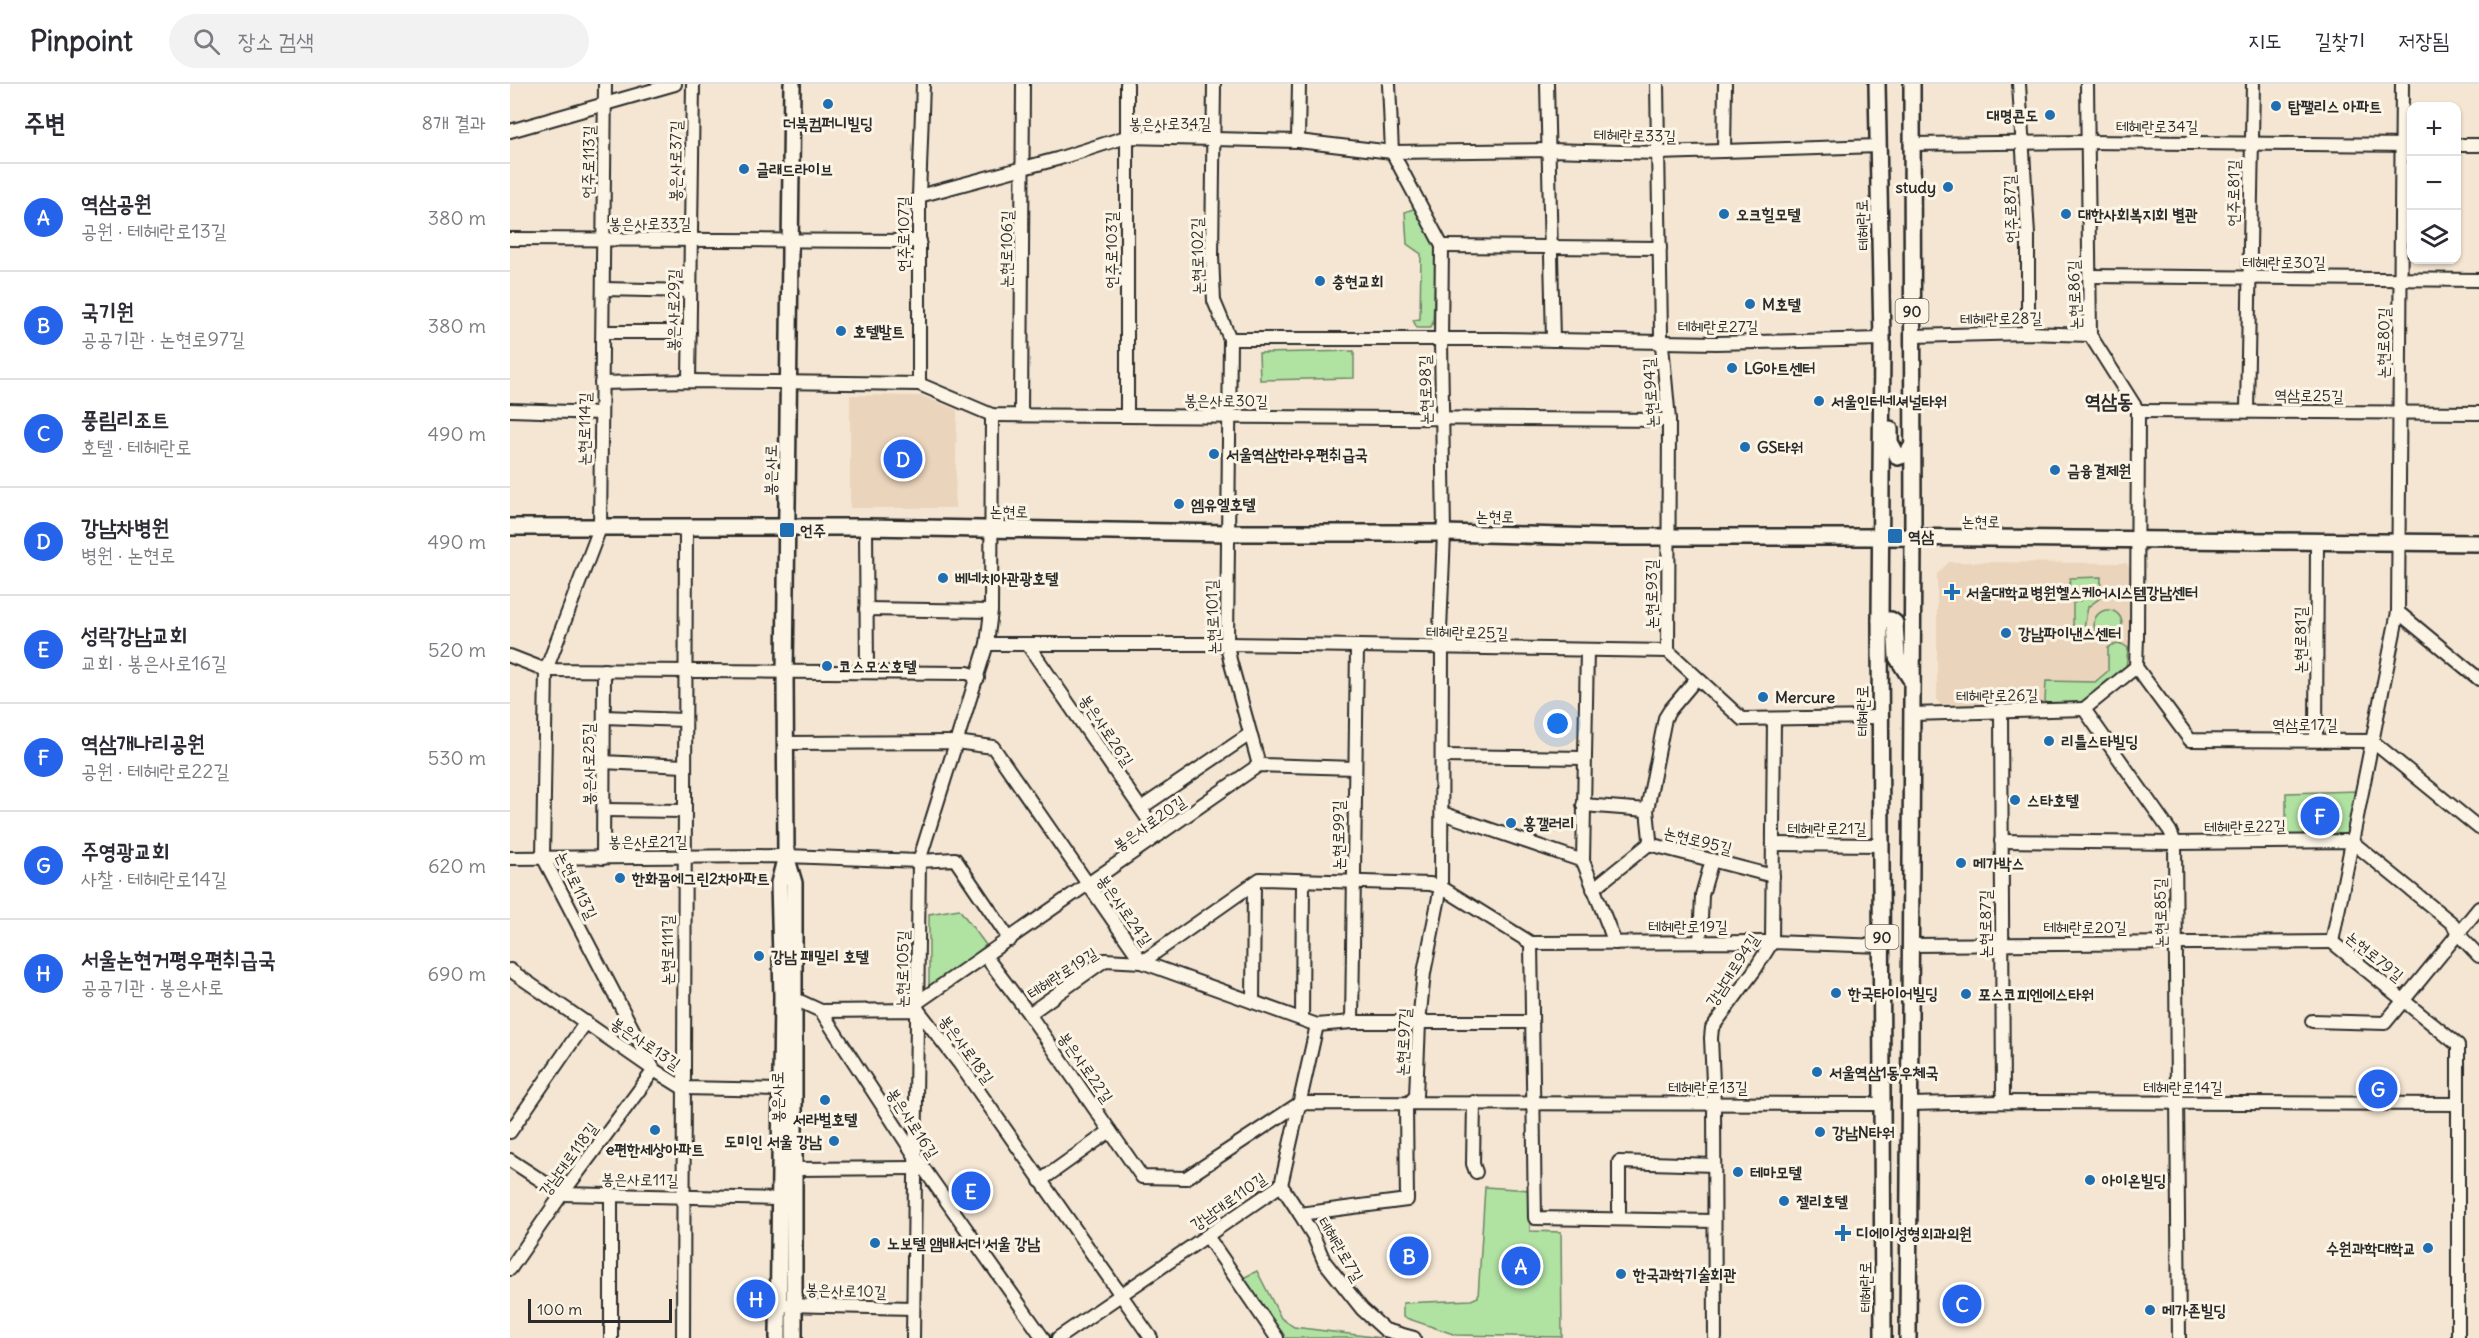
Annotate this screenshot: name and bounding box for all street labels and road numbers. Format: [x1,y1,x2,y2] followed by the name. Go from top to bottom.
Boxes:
[1129,113,1211,133] street label: 봉은사로34길
[2116,116,2198,136] street label: 테헤란로34길
[664,120,686,202] street label: 봉은사로37길
[1594,124,1677,146] street label: 테헤란로33길
[577,125,599,199] street label: 언주로113길
[2222,159,2244,227] street label: 언주로81길
[1999,174,2021,244] street label: 언주로87길
[893,196,913,272] street label: 언주로107길
[1851,199,1873,251] street label: 테헤란로
[995,210,1017,288] street label: 논현로106길
[1101,211,1121,289] street label: 언주로103길
[609,213,691,233] street label: 봉은사로33길
[1186,217,1208,295] street label: 논현로102길
[2242,252,2326,272] street label: 테헤란로30길
[2063,260,2085,330] street label: 논현로86길
[662,269,684,351] street label: 봉은사로29길
[1896,299,1928,323] road number: 90
[1960,307,2042,329] street label: 테헤란로28길
[2372,307,2394,379] street label: 논현로80길
[1678,316,1759,336] street label: 테헤란로27길
[1414,355,1436,425] street label: 논현로98길
[1638,357,1662,428] street label: 논현로94길
[2274,384,2344,406] street label: 역삼로25길
[1184,389,1268,411] street label: 봉은사로30길
[573,392,595,466] street label: 논현로114길
[760,444,780,496] street label: 봉은사로
[990,501,1028,521] street label: 논현로
[1476,506,1514,526] street label: 논현로
[1962,511,2000,531] street label: 논현로
[1641,559,1661,629] street label: 논현로93길
[1201,579,1223,655] street label: 논현로101길
[2290,606,2310,674] street label: 논현로81길
[1426,621,1508,643] street label: 테헤란로25길
[1956,684,2038,706] street label: 테헤란로26길
[1852,685,1872,737] street label: 테헤란로
[1076,690,1138,770] street label: 봉은사로26길
[2272,714,2338,734] street label: 역삼로17길
[578,723,598,805] street label: 봉은사로25길
[1109,791,1189,855] street label: 봉은사로20길
[1328,800,1348,870] street label: 논현로99길
[2204,815,2286,837] street label: 테헤란로22길
[1787,818,1867,838] street label: 테헤란로21길
[1662,822,1734,858] street label: 논현로95길
[608,831,688,851] street label: 봉은사로21길
[552,848,602,922] street label: 논현로113길
[1093,871,1157,949] street label: 봉은사로24길
[2149,878,2171,948] street label: 논현로85길
[1975,890,1995,958] street label: 논현로87길
[657,915,677,985] street label: 논현로111길
[1648,916,1728,936] street label: 테헤란로19길
[2043,917,2127,937] street label: 테헤란로20길
[1866,925,1898,949] road number: 90
[2342,927,2408,985] street label: 논현로79길
[891,930,913,1008] street label: 논현로105길
[1701,930,1763,1010] street label: 강남대로94길
[1023,943,1101,1003] street label: 테헤란로19길
[1391,1007,1415,1077] street label: 논현로97길
[935,1011,999,1087] street label: 봉은사로18길
[607,1012,685,1074] street label: 봉은사로13길
[1054,1028,1118,1106] street label: 봉은사로22길
[767,1071,787,1123] street label: 봉은사로
[1668,1077,1748,1097] street label: 테헤란로13길
[2143,1077,2223,1097] street label: 테헤란로14길
[883,1084,943,1162] street label: 봉은사로16길
[535,1118,602,1200] street label: 강남대로118길
[601,1168,679,1190] street label: 봉은사로11길
[1186,1168,1270,1234] street label: 강남대로110길
[1314,1213,1368,1285] street label: 테헤란로7길
[1855,1261,1875,1313] street label: 테헤란로
[805,1279,887,1301] street label: 봉은사로10길

